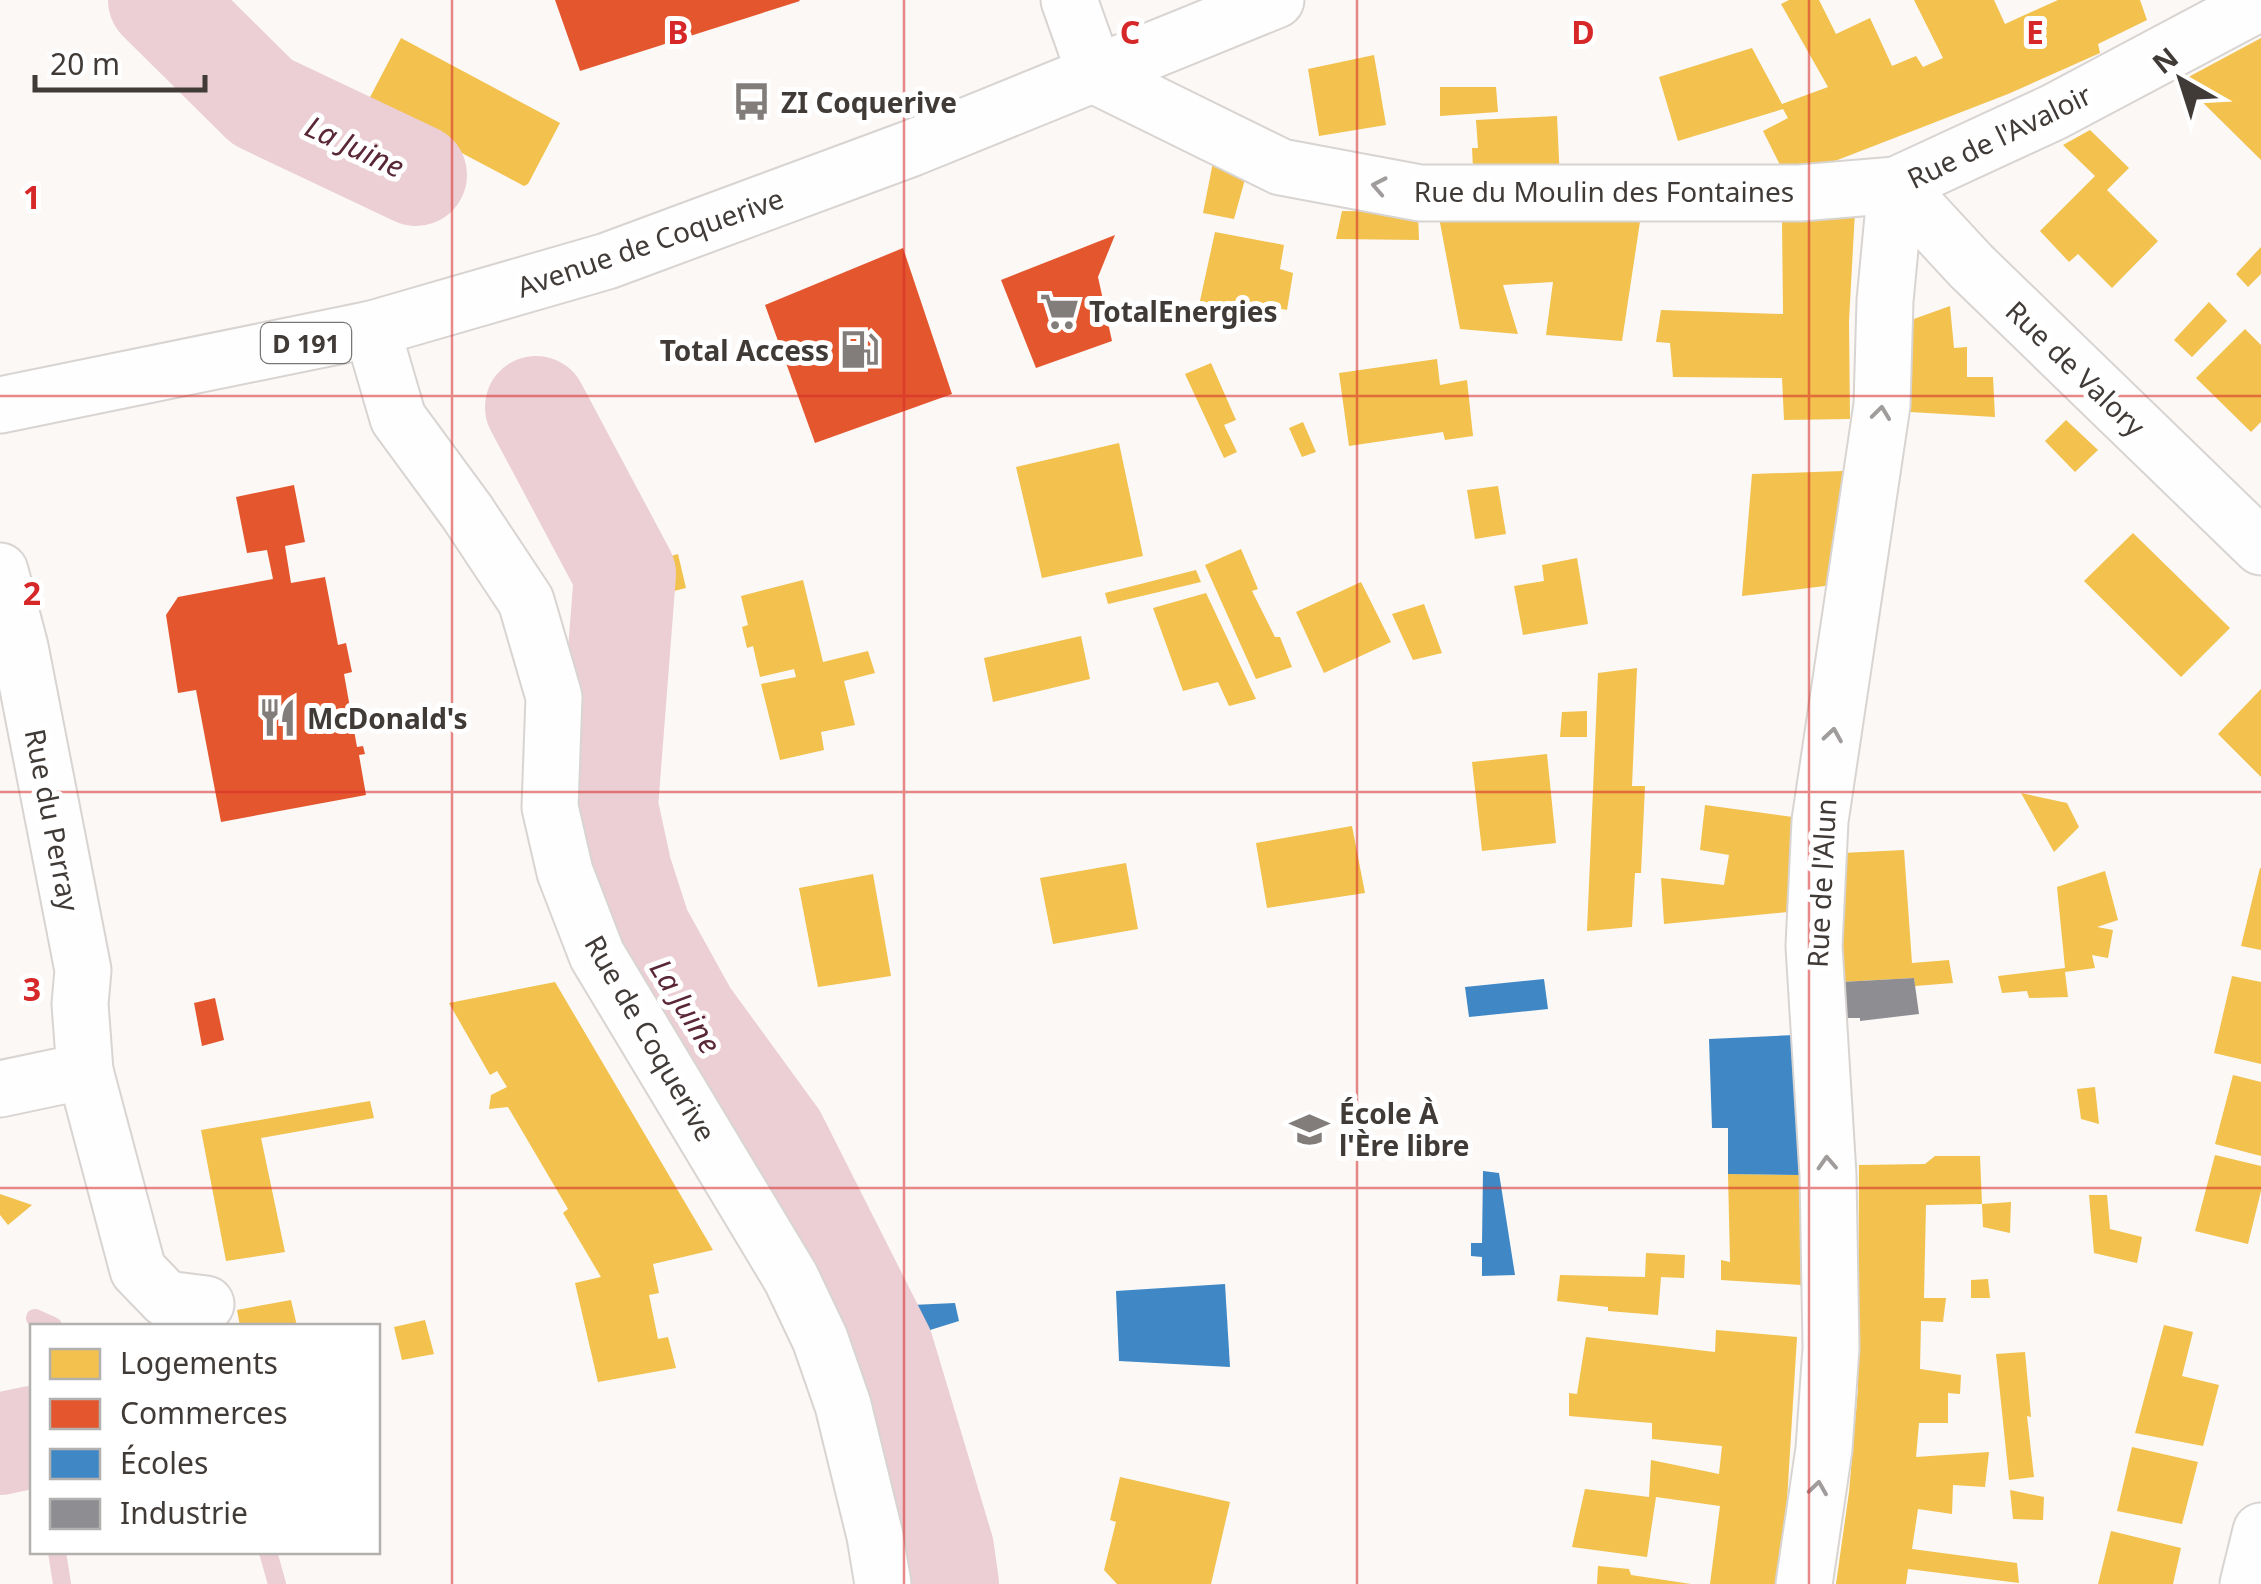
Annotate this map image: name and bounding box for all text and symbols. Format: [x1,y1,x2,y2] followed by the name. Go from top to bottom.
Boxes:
[667,10,689,53] text: B
[1120,10,1140,53] text: C
[1571,10,1595,53] text: D
[2026,10,2044,53] text: E
[35,30,205,92] scale bar
[2131,30,2231,130] north arrow
[2144,38,2185,82] text: N
[50,43,120,84] text: 20 m
[1901,75,2098,197] street label: Rue de l'Avaloir
[730,81,772,123] bus stop icon: ZI Coquerive
[781,83,957,121] place label: ZI Coquerive
[299,105,411,187] water label: La Juine
[1414,172,1794,210] street label: Rue du Moulin des Fontaines
[23,175,41,218] text: 1
[1371,176,1388,197] one-way arrow
[512,179,788,305] street label: Avenue de Coquerive
[1038,290,1080,332] supermarket icon: TotalEnergies
[1089,292,1278,330] place label: TotalEnergies
[1998,292,2154,445] street label: Rue de Valory
[261,323,351,363] road number: D 191
[838,329,880,371] fuel station icon: Total Access
[660,331,829,369] place label: Total Access
[1870,405,1891,421] one-way arrow
[23,571,41,614] text: 2
[256,697,298,739] restaurant icon: McDonald's
[307,699,468,737] place label: McDonald's
[17,726,89,915] street label: Rue du Perray
[1821,726,1842,743] one-way arrow
[1798,797,1844,969] street label: Rue de l'Alun
[577,928,725,1148] street label: Rue de Coquerive
[641,951,731,1061] water label: La Juine
[23,967,41,1010] text: 3
[1339,1094,1470,1164] place label: École À l'Ère libre
[1288,1108,1330,1150] school or university icon: École À l'Ère libre
[1817,1155,1838,1171] one-way arrow
[30,1324,380,1554] legend
[120,1342,278,1383] text: Logements
[120,1392,288,1433] text: Commerces
[120,1442,208,1483] text: Écoles
[1807,1479,1828,1496] one-way arrow
[120,1492,248,1533] text: Industrie

